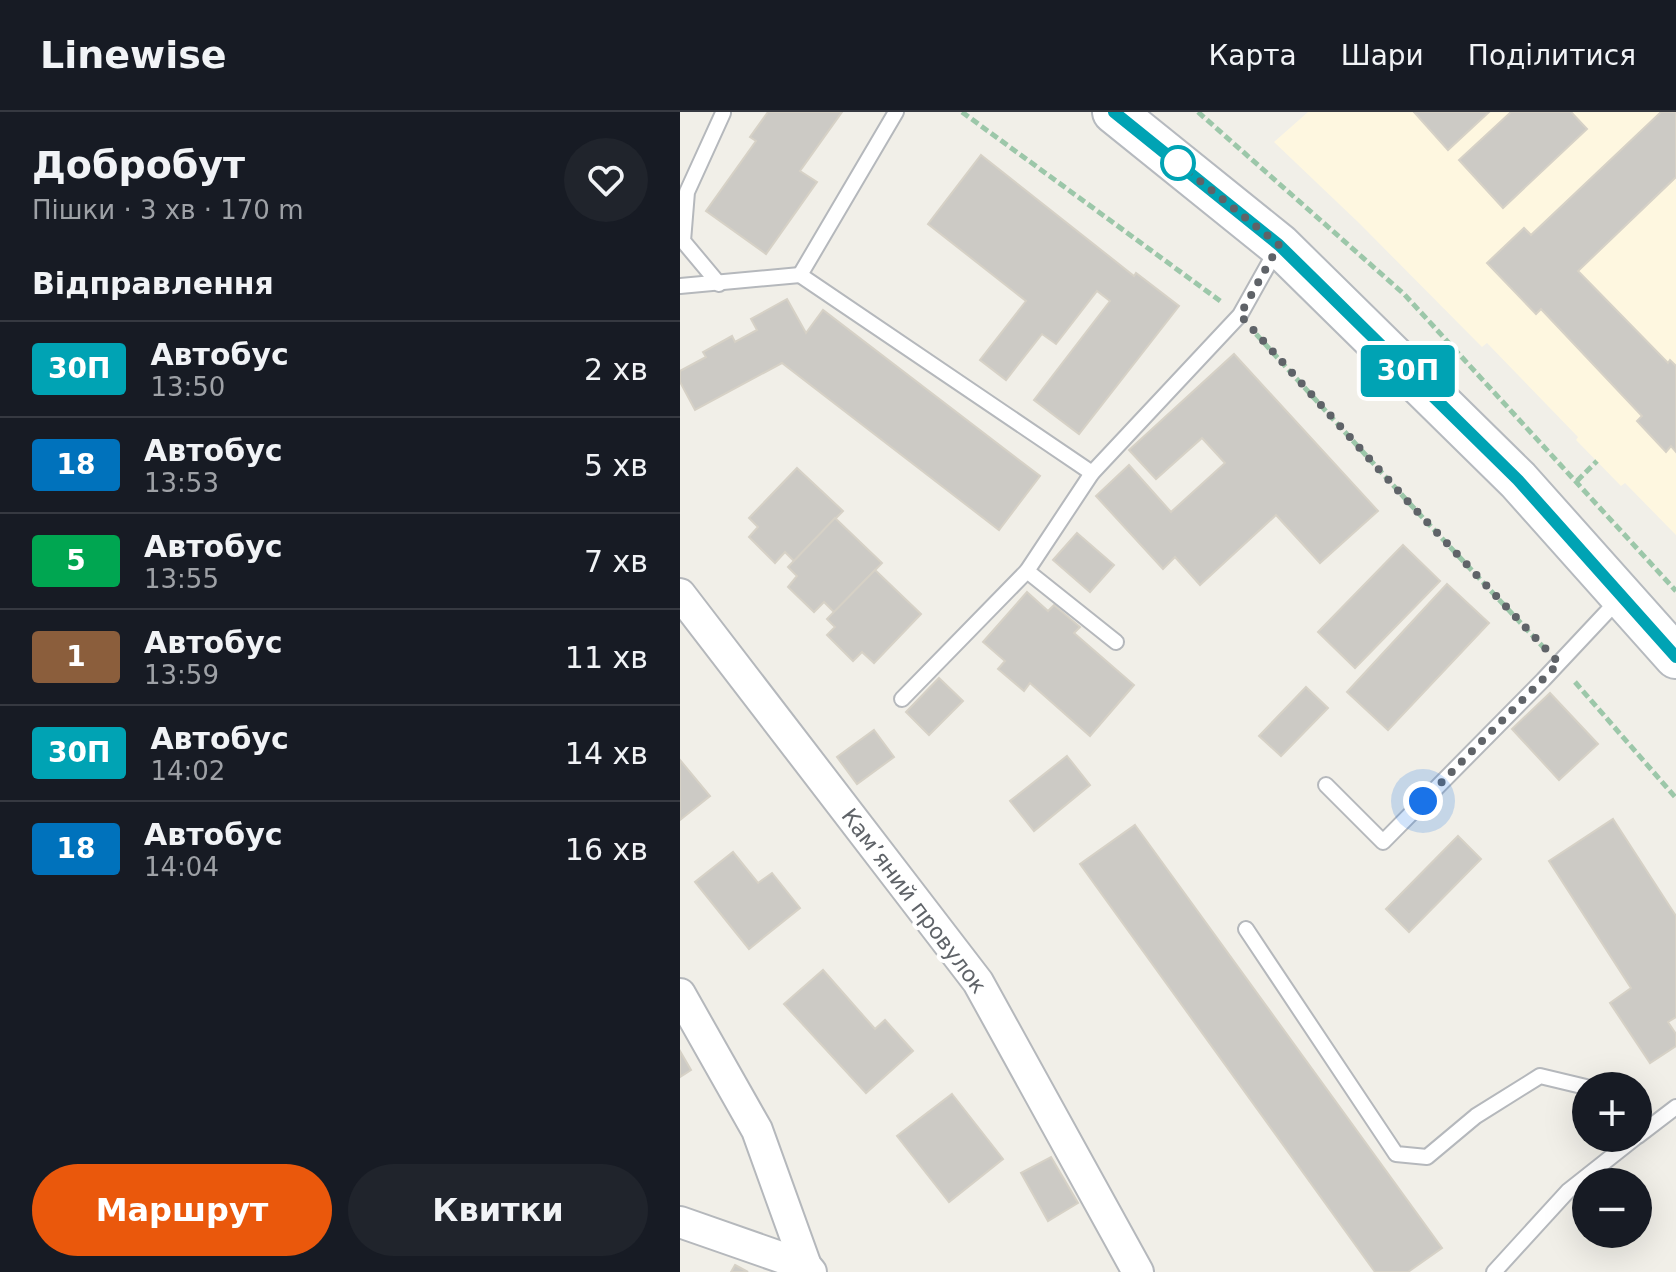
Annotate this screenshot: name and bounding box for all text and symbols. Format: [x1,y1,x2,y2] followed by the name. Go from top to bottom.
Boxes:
[40,33,227,77] text: Linewise
[1208,39,1297,72] text: Карта
[1341,39,1424,72] text: Шари
[1468,39,1636,72] text: Поділитися
[564,138,648,222] button: heart
[32,143,245,187] text: Добробут
[1161,146,1195,180] unlabelled marker
[32,195,304,225] text: Пішки · 3 хв · 170 m
[32,266,274,301] text: Відправлення
[150,337,289,372] text: Автобус
[1362,345,1454,397] line badge: 30П
[48,352,110,385] text: 30П
[584,352,648,387] text: 2 хв
[1377,354,1439,387] text: 30П
[150,372,225,402] text: 13:50
[144,433,283,468] text: Автобус
[57,448,95,481] text: 18
[584,448,648,483] text: 5 хв
[144,468,219,498] text: 13:53
[144,529,283,564] text: Автобус
[66,544,86,577] text: 5
[584,544,648,579] text: 7 хв
[144,564,219,594] text: 13:55
[144,625,283,660] text: Автобус
[66,640,86,673] text: 1
[565,640,648,675] text: 11 хв
[144,660,219,690] text: 13:59
[150,721,289,756] text: Автобус
[48,736,110,769] text: 30П
[565,736,648,771] text: 14 хв
[150,756,225,786] text: 14:02
[1403,781,1443,821] your location
[836,804,992,998] street label: Камʼяний провулок
[144,817,283,852] text: Автобус
[57,832,95,865] text: 18
[565,832,648,867] text: 16 хв
[144,852,219,882] text: 14:04
[1572,1072,1652,1248] map controls
[1572,1072,1652,1152] button: +
[32,1164,332,1256] button: Маршрут
[348,1164,648,1256] button: Квитки
[1572,1168,1652,1248] button: −

